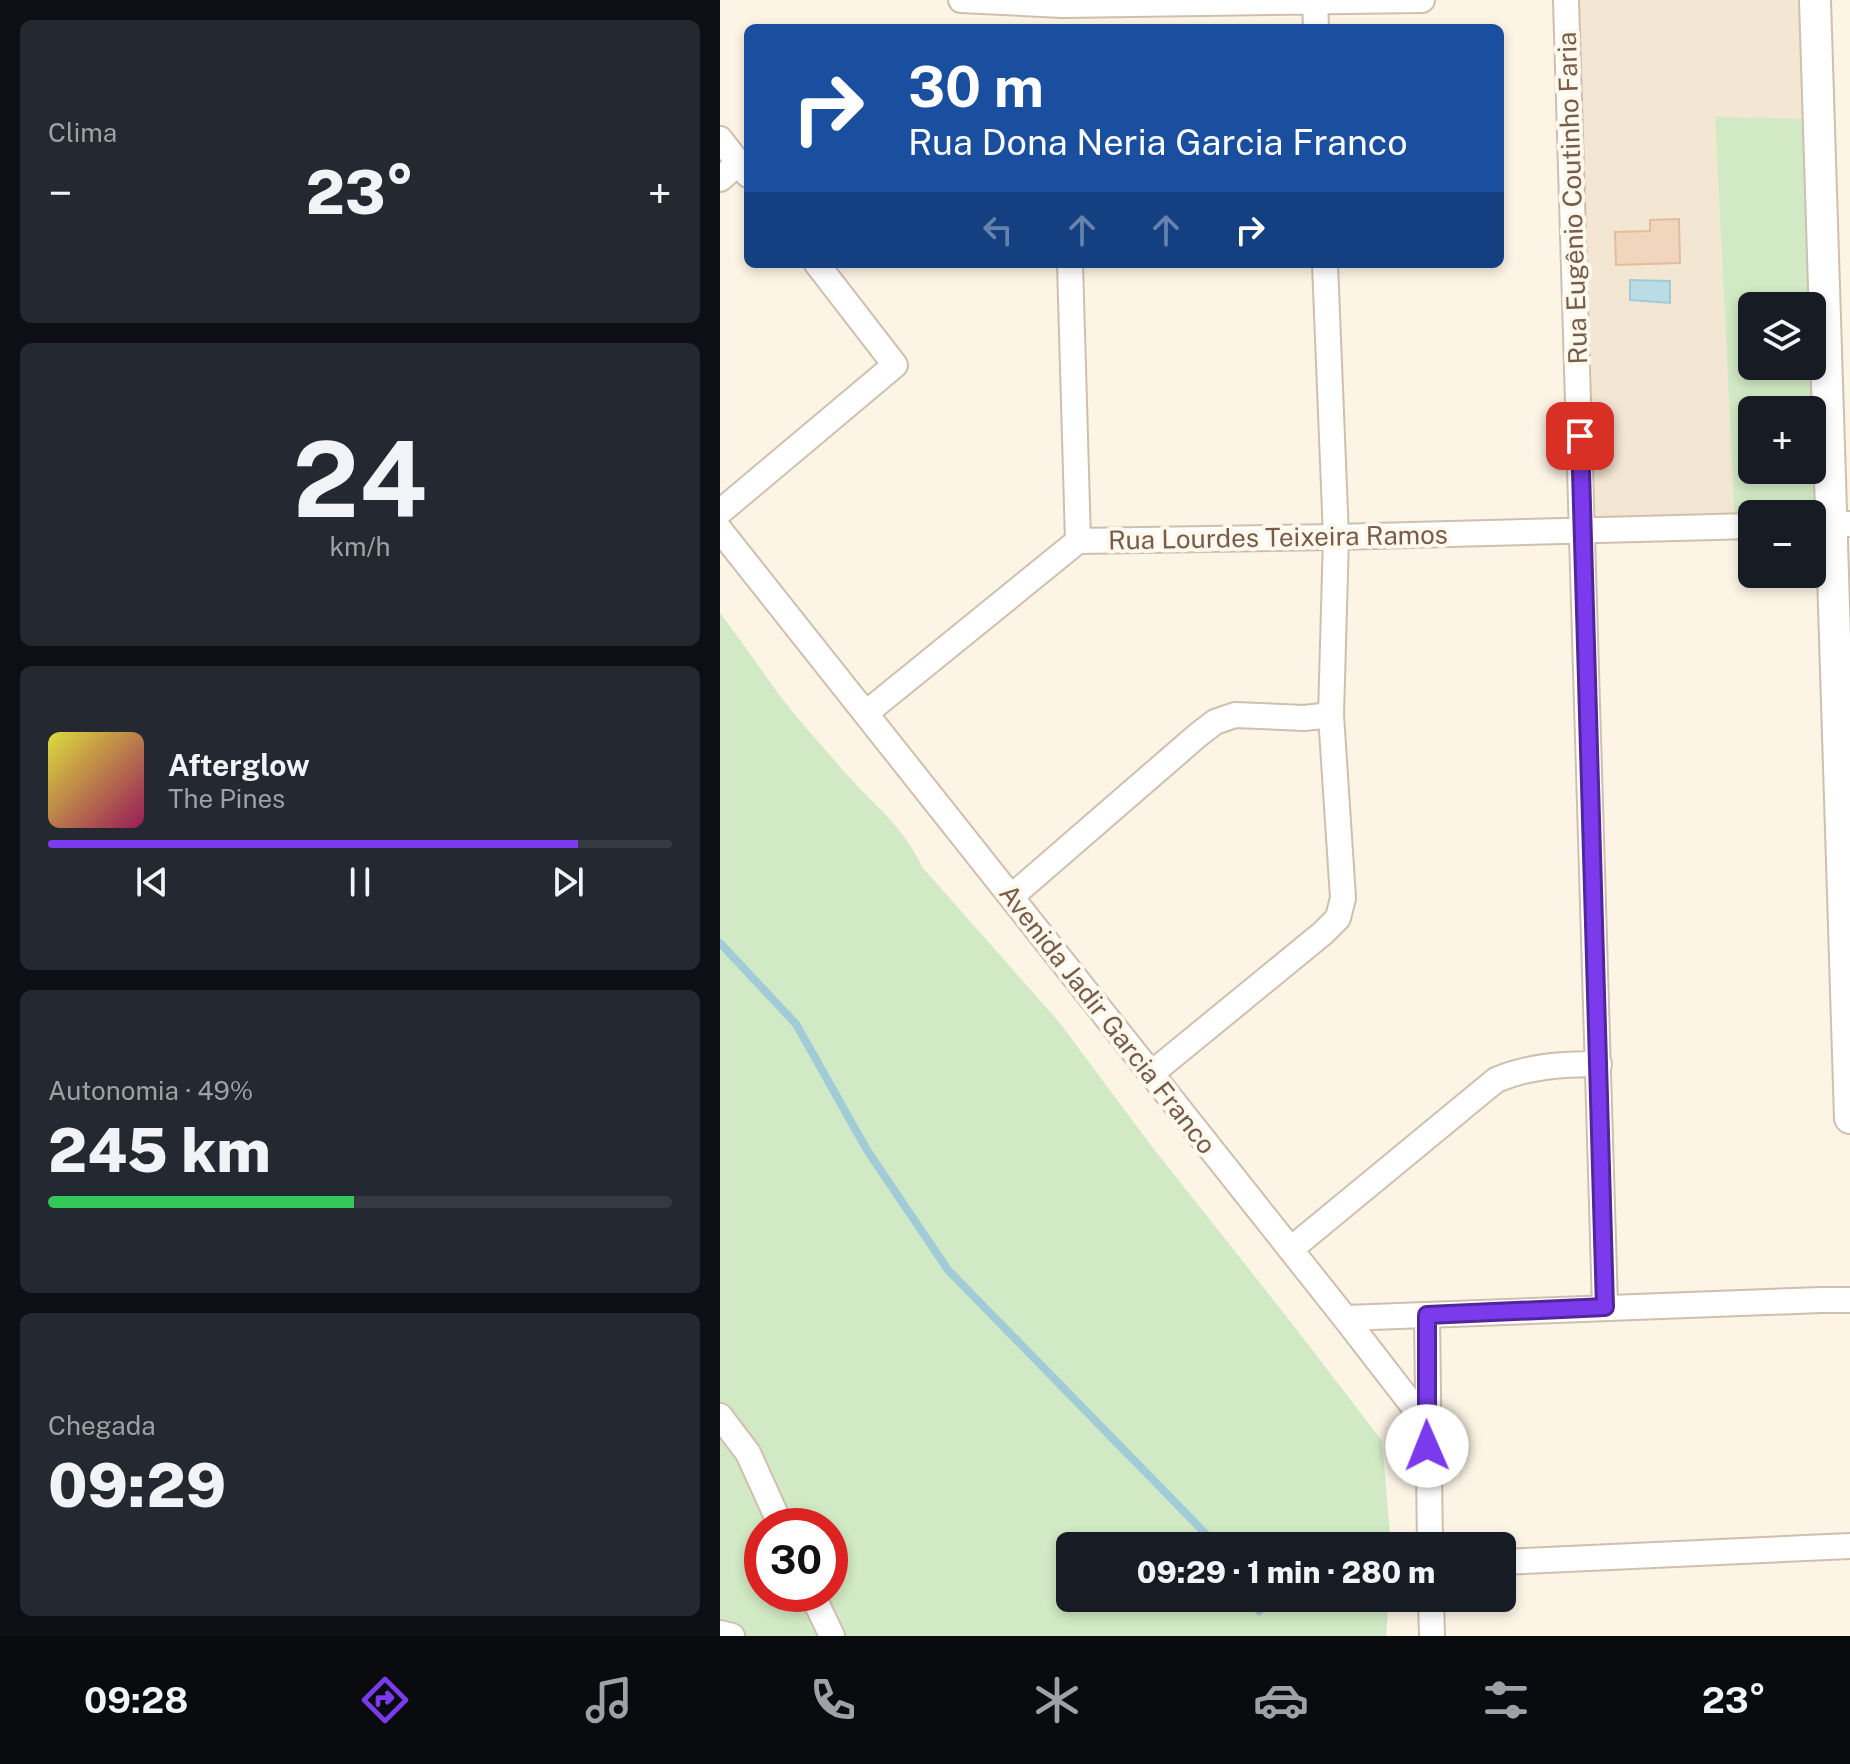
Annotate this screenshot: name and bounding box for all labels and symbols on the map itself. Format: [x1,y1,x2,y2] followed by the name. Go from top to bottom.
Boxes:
[1551,31,1593,365] street label: Rua Eugênio Coutinho Faria
[1546,402,1614,470] pin
[1108,519,1448,555] street label: Rua Lourdes Teixeira Ramos
[993,878,1223,1160] street label: Avenida Jadir Garcia Franco
[1385,1404,1469,1488] position arrow
[744,1508,848,1612] speed limit sign: 30

